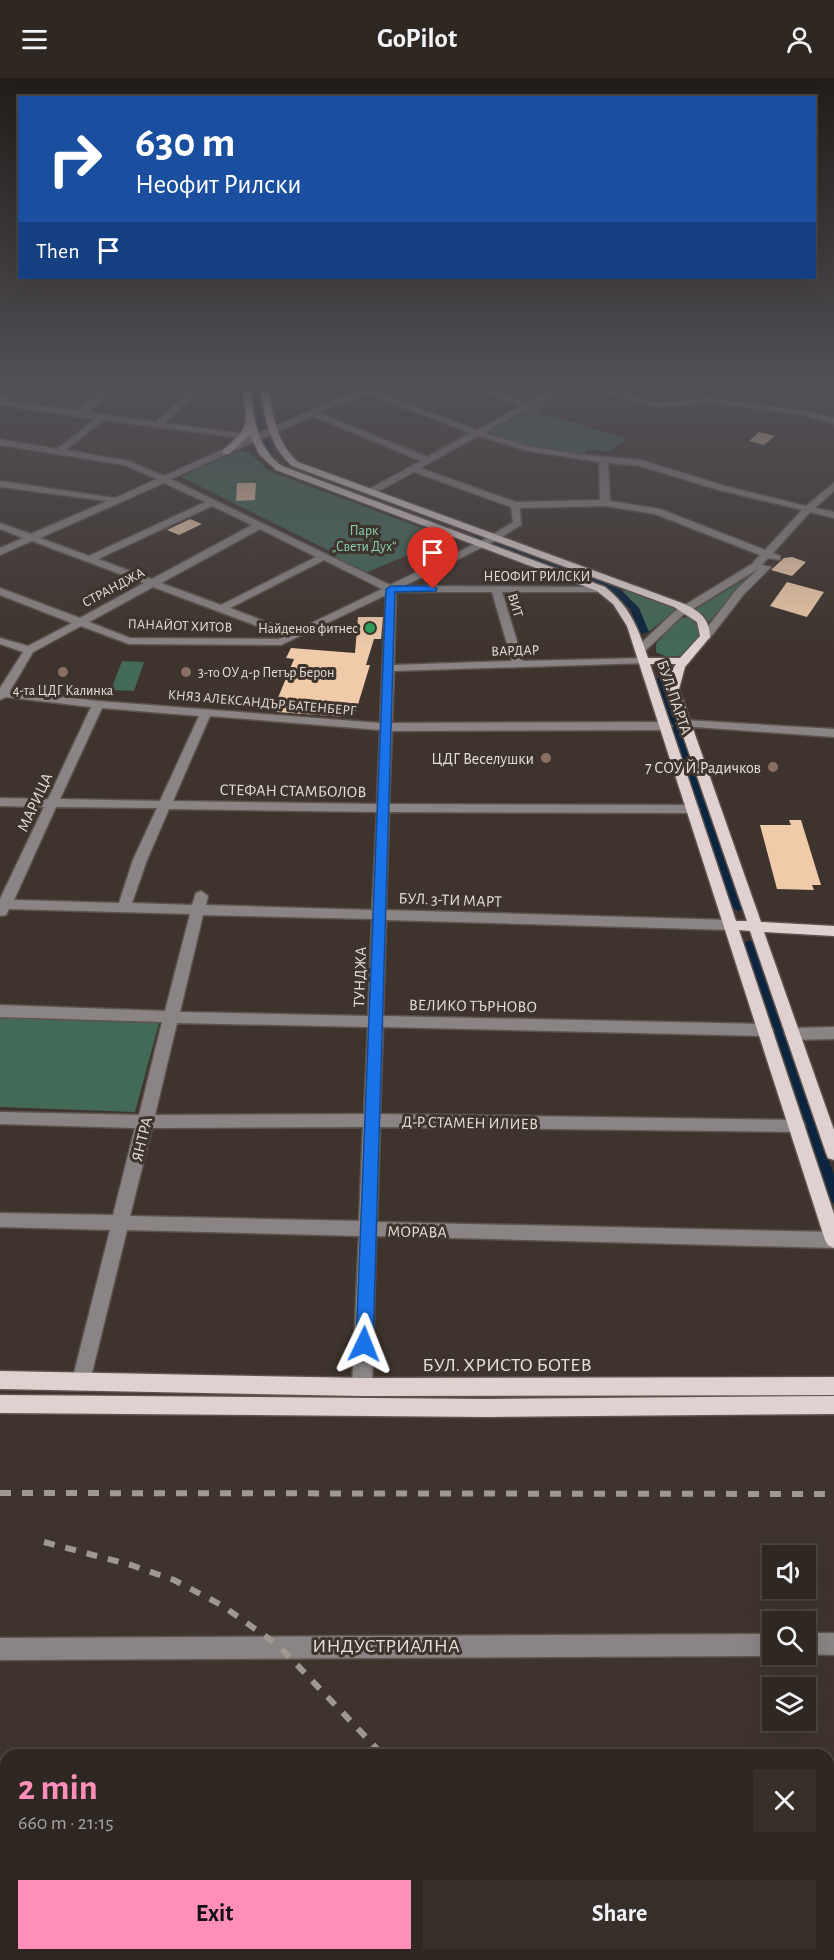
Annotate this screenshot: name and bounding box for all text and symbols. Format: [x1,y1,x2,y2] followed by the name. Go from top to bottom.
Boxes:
[18,23,51,56] icon: menu
[783,23,816,56] icon: person
[377,25,457,52] text: GoPilot
[36,120,114,198] icon: right
[135,122,236,164] text: 630 m
[135,171,302,198] text: Неофит Рилски
[92,234,125,267] icon: arrive
[36,240,80,262] text: Then
[332,524,396,554] park label: Парк „Свети Дух“
[407,527,458,589] pin
[416,536,449,569] icon: arrive
[80,566,147,610] street label: СТРАНДЖА
[483,570,591,584] street label: НЕОФИТ РИЛСКИ
[505,592,525,619] street label: ВИТ
[127,616,233,635] street label: ПАНАЙОТ ХИТОВ
[363,621,377,635] marker: Найденов фитнес
[258,622,358,636] place label: Найденов фитнес
[491,643,539,659] street label: ВАРДАР
[654,658,694,737] street label: БУЛ. ПАРТА
[56,665,70,679] marker: 4-та ЦДГ Калинка
[179,665,193,679] marker: 3-то ОУ д-р Петър Берон
[198,666,334,680] place label: 3-то ОУ д-р Петър Берон
[13,684,114,698] place label: 4-та ЦДГ Калинка
[167,688,357,718] street label: КНЯЗ АЛЕКСАНДЪР БАТЕНБЕРГ
[431,751,534,768] place label: ЦДГ Веселушки
[539,751,553,765] marker: ЦДГ Веселушки
[645,759,761,776] place label: 7 СОУ Й.Радичков
[766,760,780,774] marker: 7 СОУ Й.Радичков
[14,770,56,834] street label: МАРИЦА
[219,782,367,800] street label: СТЕФАН СТАМБОЛОВ
[398,890,502,910] street label: БУЛ. 3-ТИ МАРТ
[351,946,369,1008] street label: ТУНДЖА
[409,997,537,1015] street label: ВЕЛИКО ТЪРНОВО
[402,1114,538,1132] street label: Д-Р СТАМЕН ИЛИЕВ
[129,1115,155,1163] street label: ЯНТРА
[387,1223,447,1241] street label: МОРАВА
[332,1312,396,1376] position arrow
[422,1355,592,1375] street label: БУЛ. ХРИСТО БОТЕВ
[762,1545,816,1731] map controls
[762,1545,816,1599] button: sound
[762,1611,816,1665] button: search
[312,1636,460,1656] street label: ИНДУСТРИАЛНА
[762,1677,816,1731] button: layers
[753,1769,816,1832] button: close
[18,1770,98,1806] text: 2 min
[18,1813,114,1833] text: 660 m · 21:15
[18,1880,411,1949] button: Exit
[423,1880,816,1949] button: Share

